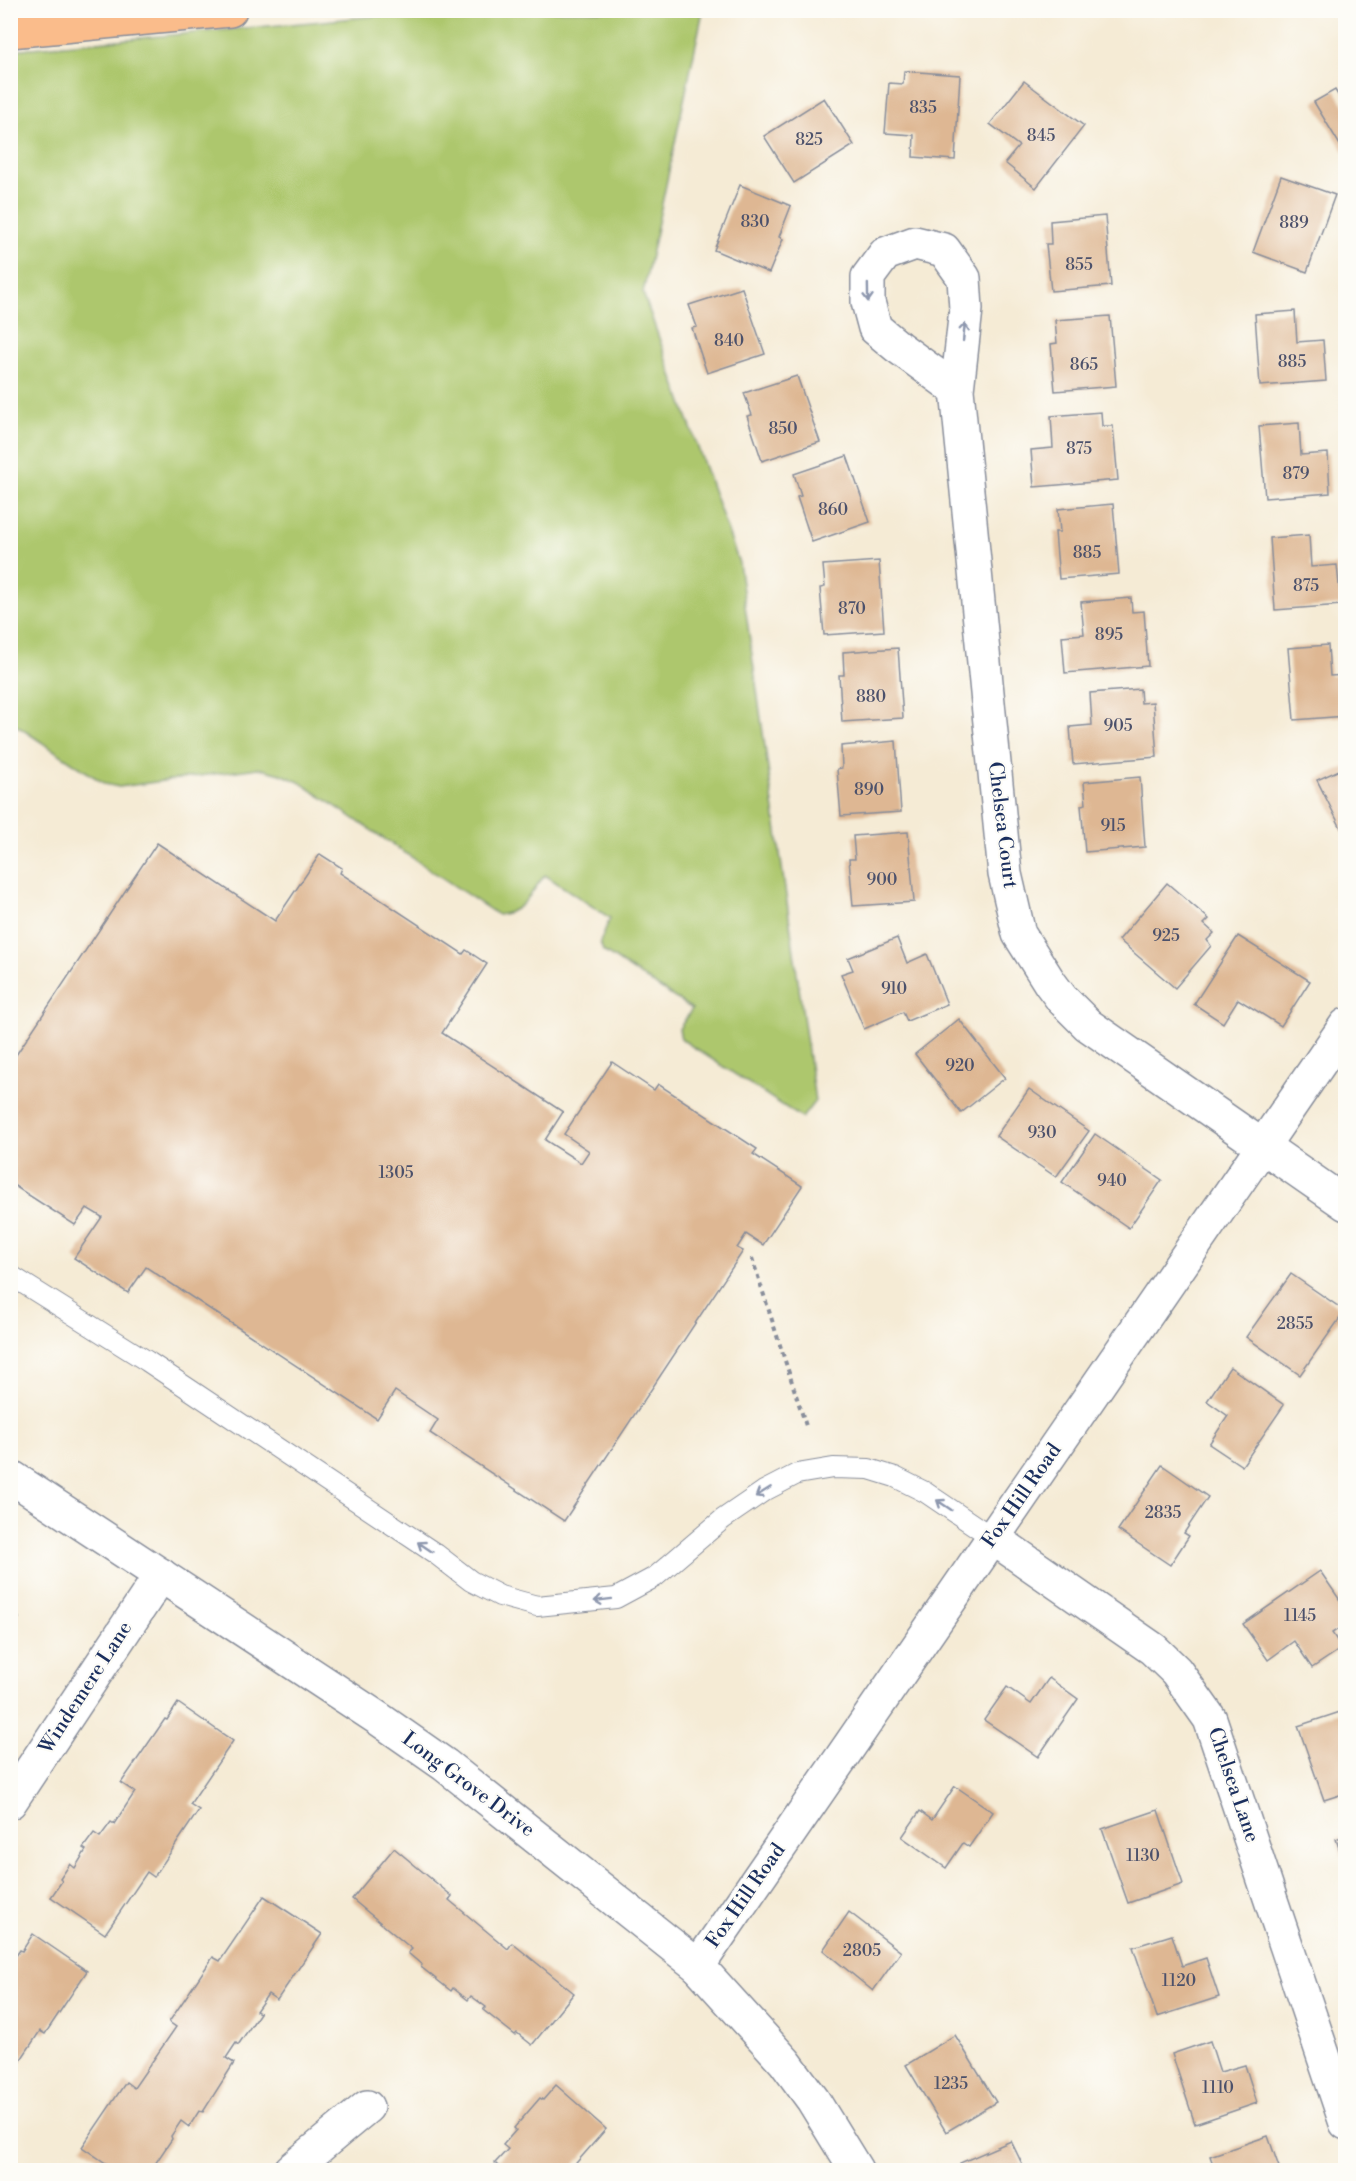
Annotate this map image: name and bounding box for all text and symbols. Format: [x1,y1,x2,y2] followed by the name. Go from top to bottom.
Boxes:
[909,98,937,118] house number: 835
[1027,126,1055,146] house number: 845
[795,130,823,150] house number: 825
[740,212,770,232] house number: 830
[1279,213,1309,233] house number: 889
[1065,255,1093,275] house number: 855
[862,282,874,302] one-way arrow
[958,323,969,343] one-way arrow
[714,331,744,351] house number: 840
[1278,352,1306,372] house number: 885
[1070,355,1098,375] house number: 865
[768,419,798,439] house number: 850
[1066,439,1092,459] house number: 875
[1282,464,1310,484] house number: 879
[818,500,848,520] house number: 860
[1073,543,1101,563] house number: 885
[1293,576,1319,596] house number: 875
[838,599,866,619] house number: 870
[1095,625,1123,645] house number: 895
[856,687,886,707] house number: 880
[1103,716,1133,736] house number: 905
[982,760,1022,890] street label: Chelsea Court
[854,780,884,800] house number: 890
[1101,816,1126,836] house number: 915
[867,870,897,890] house number: 900
[1152,926,1180,946] house number: 925
[881,979,907,999] house number: 910
[945,1056,975,1076] house number: 920
[1027,1123,1057,1143] house number: 930
[378,1163,414,1183] house number: 1305
[1097,1171,1127,1191] house number: 940
[1277,1314,1313,1334] house number: 2855
[977,1438,1068,1553] street label: Fox Hill Road
[755,1487,772,1499] one-way arrow
[937,1499,953,1511] one-way arrow
[1145,1503,1181,1523] house number: 2835
[417,1540,434,1552] one-way arrow
[594,1595,613,1606] one-way arrow
[1284,1606,1316,1626] house number: 1145
[33,1617,138,1760] street label: Windemere Lane
[1202,1724,1264,1846] street label: Chelsea Lane
[397,1727,539,1843] street label: Long Grove Drive
[701,1838,792,1953] street label: Fox Hill Road
[1126,1846,1160,1866] house number: 1130
[843,1941,881,1961] house number: 2805
[1162,1971,1196,1991] house number: 1120
[934,2074,968,2094] house number: 1235
[1202,2078,1234,2098] house number: 1110

